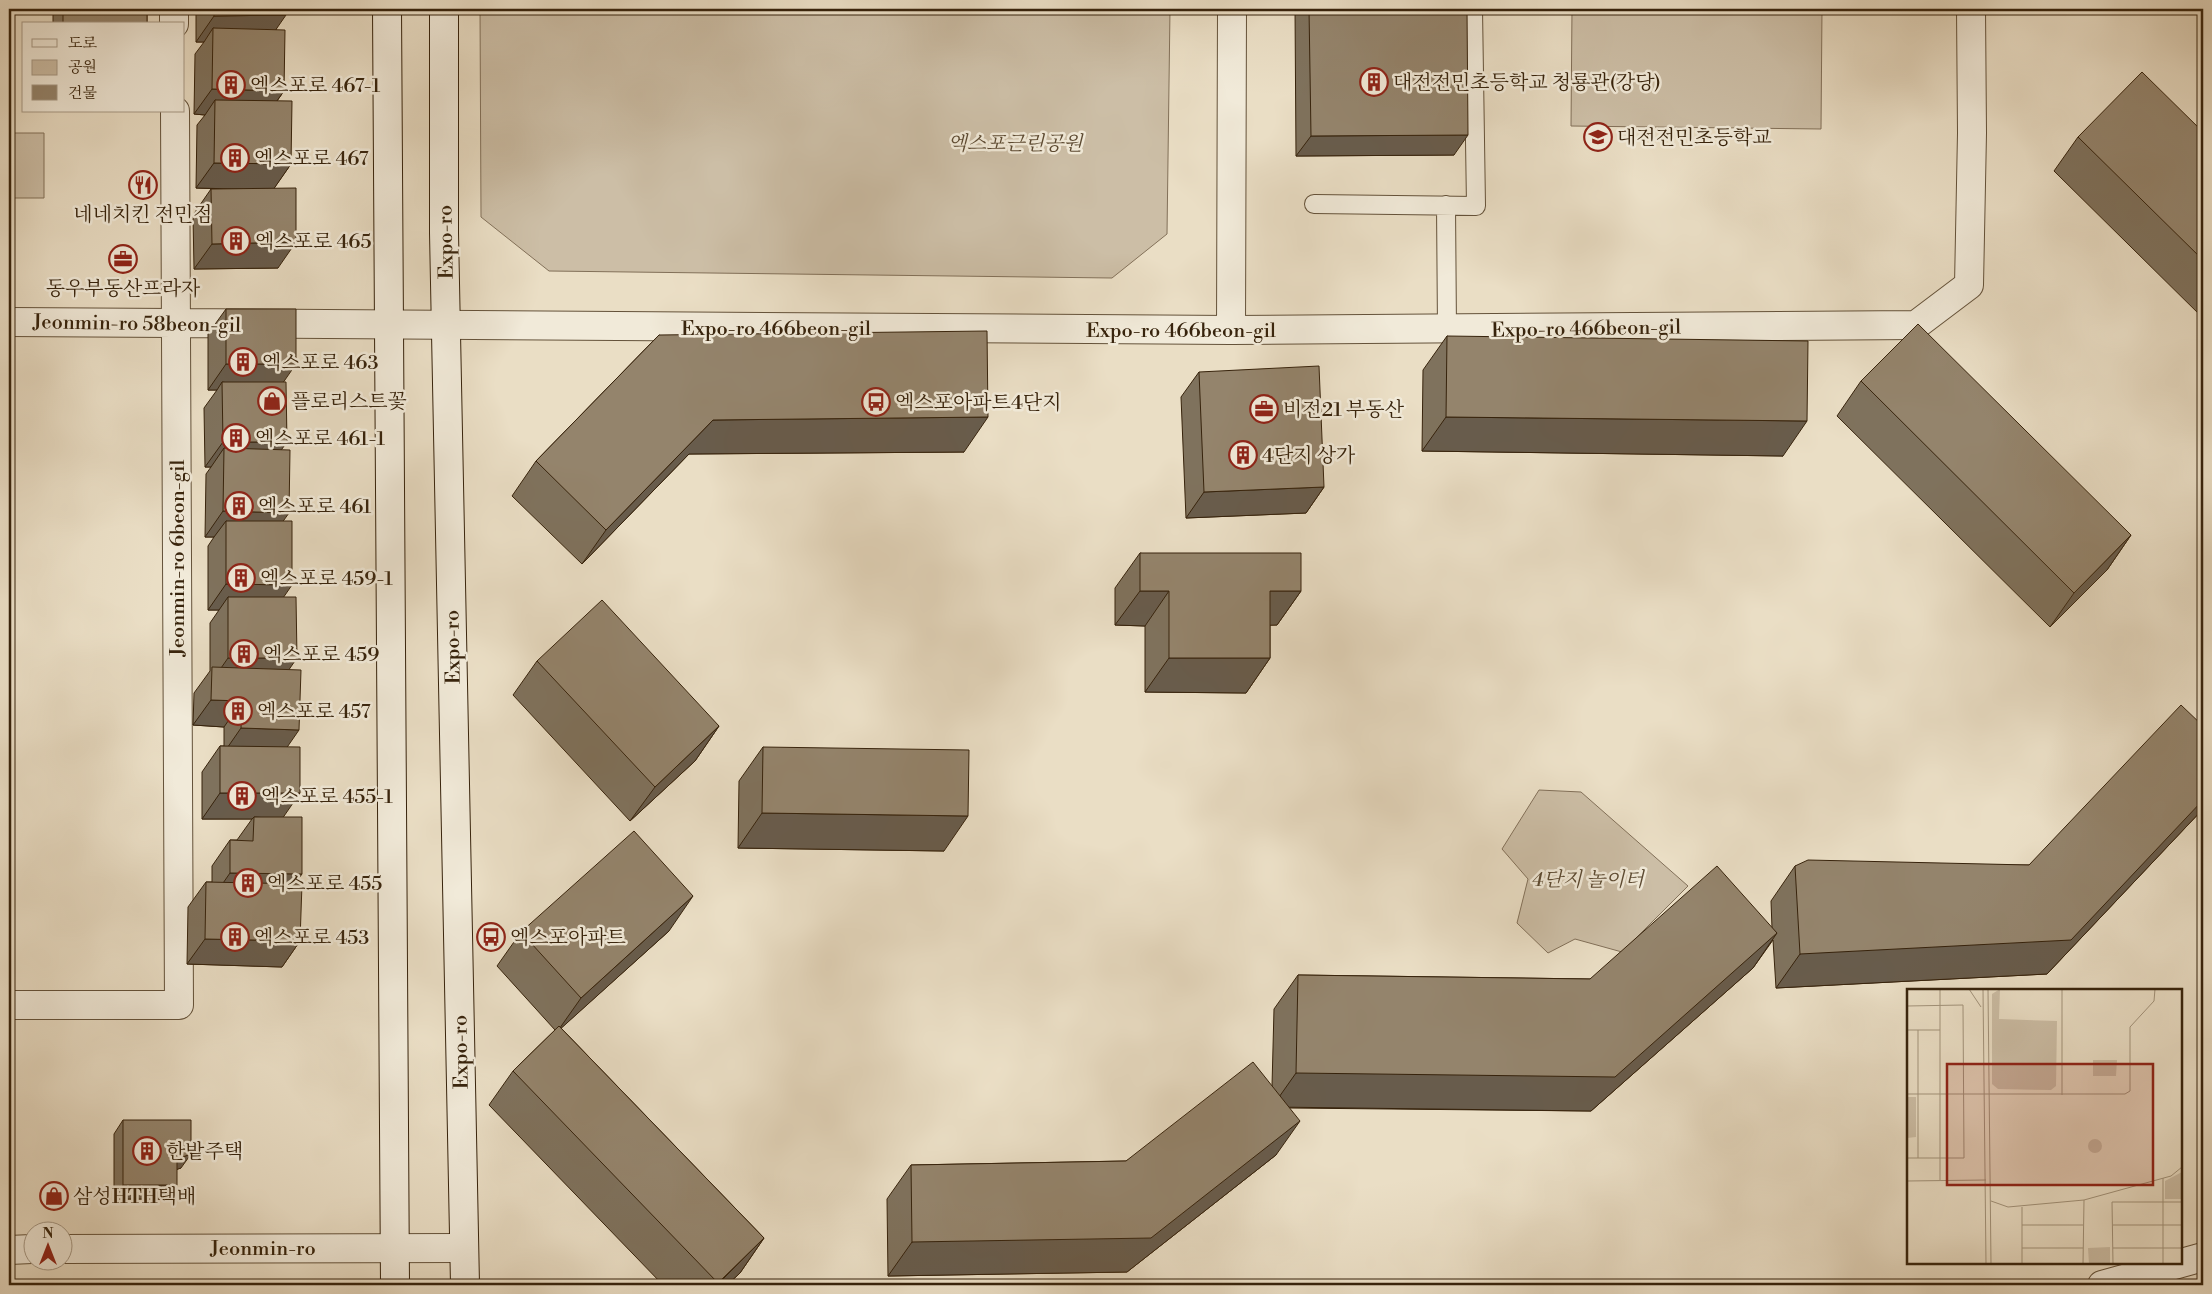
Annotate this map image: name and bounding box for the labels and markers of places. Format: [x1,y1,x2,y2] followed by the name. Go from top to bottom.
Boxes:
[1359,67,1389,97] building icon: 대전전민초등학교 청룡관(강당)
[216,70,246,100] building icon: 엑스포로 467-1
[1393,71,1661,96] place label: 대전전민초등학교 청룡관(강당)
[250,74,381,99] place label: 엑스포로 467-1
[1583,122,1613,152] school or university icon: 대전전민초등학교
[1617,126,1772,151] place label: 대전전민초등학교
[220,143,250,173] building icon: 엑스포로 467
[254,147,368,172] place label: 엑스포로 467
[128,170,158,200] restaurant icon: 네네치킨 전민점
[73,203,213,228] place label: 네네치킨 전민점
[221,226,251,256] building icon: 엑스포로 465
[255,230,371,255] place label: 엑스포로 465
[108,244,138,274] office icon: 동우부동산프라자
[46,277,201,302] place label: 동우부동산프라자
[228,347,258,377] building icon: 엑스포로 463
[262,351,378,376] place label: 엑스포로 463
[257,386,287,416] shop icon: 플로리스트꽃
[861,387,891,417] bus stop icon: 엑스포아파트4단지
[291,390,407,415] place label: 플로리스트꽃
[895,391,1061,416] place label: 엑스포아파트4단지
[1249,394,1279,424] office icon: 비전21 부동산
[1283,398,1405,423] place label: 비전21 부동산
[221,423,251,453] building icon: 엑스포로 461-1
[255,427,385,452] place label: 엑스포로 461-1
[1228,440,1258,470] building icon: 4단지 상가
[1262,444,1356,469] place label: 4단지 상가
[224,491,254,521] building icon: 엑스포로 461
[258,495,372,520] place label: 엑스포로 461
[226,563,256,593] building icon: 엑스포로 459-1
[260,567,393,592] place label: 엑스포로 459-1
[229,639,259,669] building icon: 엑스포로 459
[263,643,379,668] place label: 엑스포로 459
[223,696,253,726] building icon: 엑스포로 457
[257,700,371,725] place label: 엑스포로 457
[227,781,257,811] building icon: 엑스포로 455-1
[261,785,393,810] place label: 엑스포로 455-1
[233,868,263,898] building icon: 엑스포로 455
[267,872,382,897] place label: 엑스포로 455
[220,922,250,952] building icon: 엑스포로 453
[476,922,506,952] bus stop icon: 엑스포아파트
[254,926,369,951] place label: 엑스포로 453
[510,926,626,951] place label: 엑스포아파트
[132,1136,162,1166] building icon: 한밭주택
[166,1140,243,1165] place label: 한밭주택
[39,1181,69,1211] shop icon: 삼성HTH택배
[73,1185,196,1210] place label: 삼성HTH택배

